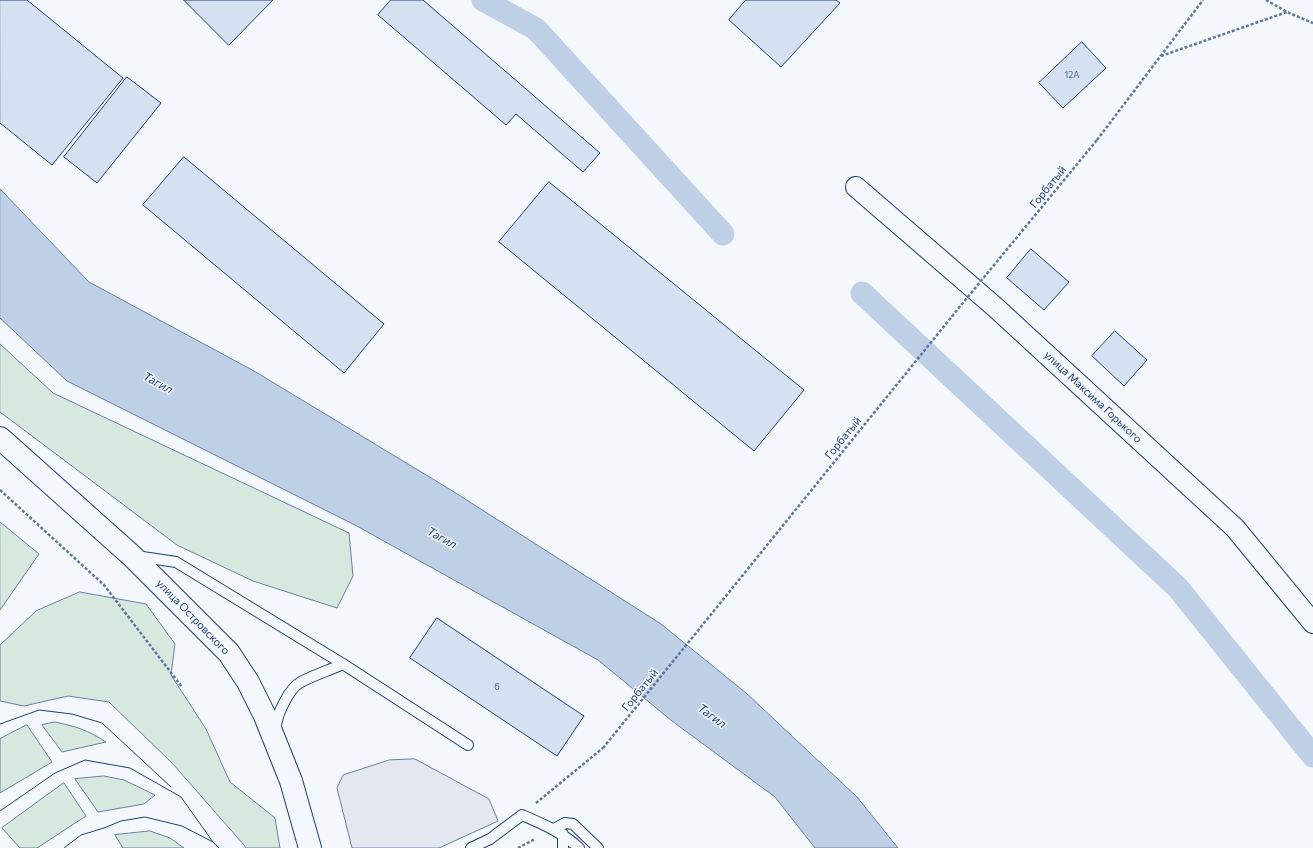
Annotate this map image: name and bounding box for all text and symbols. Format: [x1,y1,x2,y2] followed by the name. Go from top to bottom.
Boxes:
[1064,70,1080,80] house number: 12А
[1027,163,1069,211] street label: Горбатый
[1041,348,1145,446] street label: улица Максима Горького
[141,369,175,397] water label: Тагил
[822,414,864,462] street label: Горбатый
[425,524,459,552] water label: Тагил
[154,577,232,657] street label: улица Островского
[619,666,661,714] street label: Горбатый
[494,682,500,692] house number: 6
[695,701,729,731] water label: Тагил

